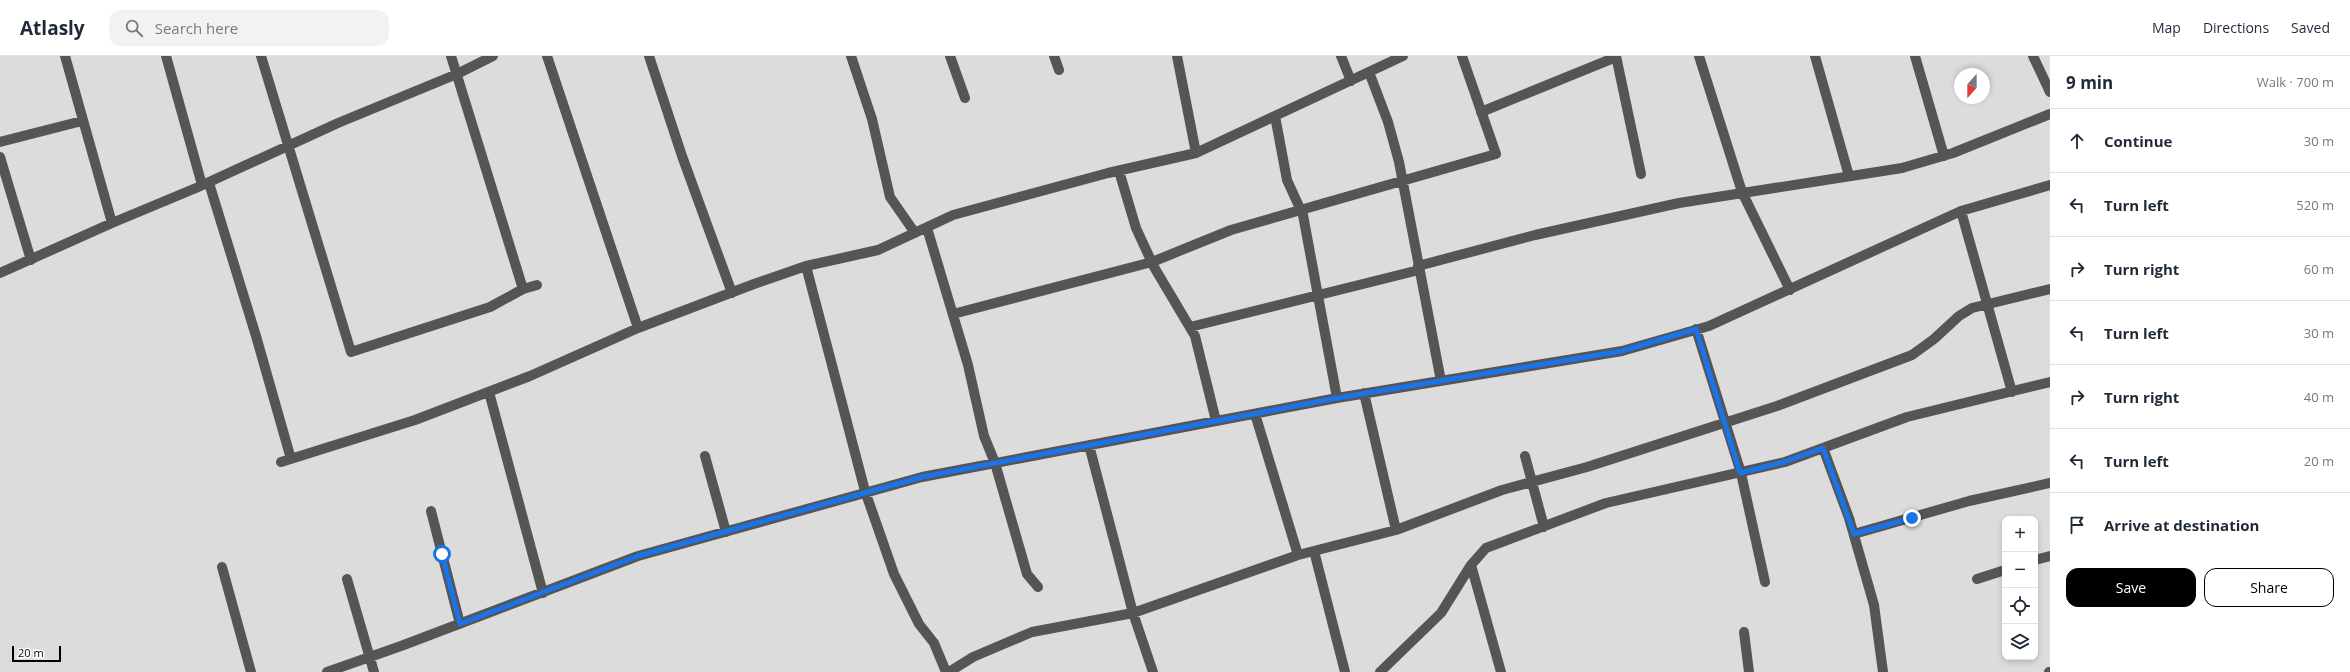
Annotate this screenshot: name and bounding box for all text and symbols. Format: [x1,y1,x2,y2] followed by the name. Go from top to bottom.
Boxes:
[109,10,389,46] search box
[20,15,85,41] text: Atlasly
[123,17,145,39] icon: search
[155,18,238,38] text: Search here
[2152,18,2181,37] text: Map
[2203,18,2269,37] text: Directions
[2291,18,2330,37] text: Saved
[1954,68,1990,104] north arrow
[2066,71,2113,94] text: 9 min
[2257,73,2334,91] text: Walk · 700 m
[2066,130,2088,152] icon: ahead
[2104,131,2172,151] text: Continue
[2304,132,2334,150] text: 30 m
[2066,194,2088,216] icon: left
[2104,195,2169,215] text: Turn left
[2296,196,2334,214] text: 520 m
[2066,258,2088,280] icon: right
[2104,259,2179,279] text: Turn right
[2304,260,2334,278] text: 60 m
[2066,322,2088,344] icon: left
[2104,323,2169,343] text: Turn left
[2304,324,2334,342] text: 30 m
[2066,386,2088,408] icon: right
[2104,387,2179,407] text: Turn right
[2304,388,2334,406] text: 40 m
[2066,450,2088,472] icon: left
[2104,451,2169,471] text: Turn left
[2304,452,2334,470] text: 20 m
[1903,509,1921,527] route end
[2066,514,2088,536] icon: arrive
[2104,515,2259,535] text: Arrive at destination
[2002,516,2038,660] map controls
[2002,516,2038,552] button: +
[433,545,451,563] route start
[2002,552,2038,588] button: −
[2066,568,2196,607] button: Save
[2204,568,2334,607] button: Share
[2002,588,2038,624] button: locate
[2002,624,2038,660] button: layers
[12,644,61,663] scale bar
[18,645,44,660] text: 20 m

